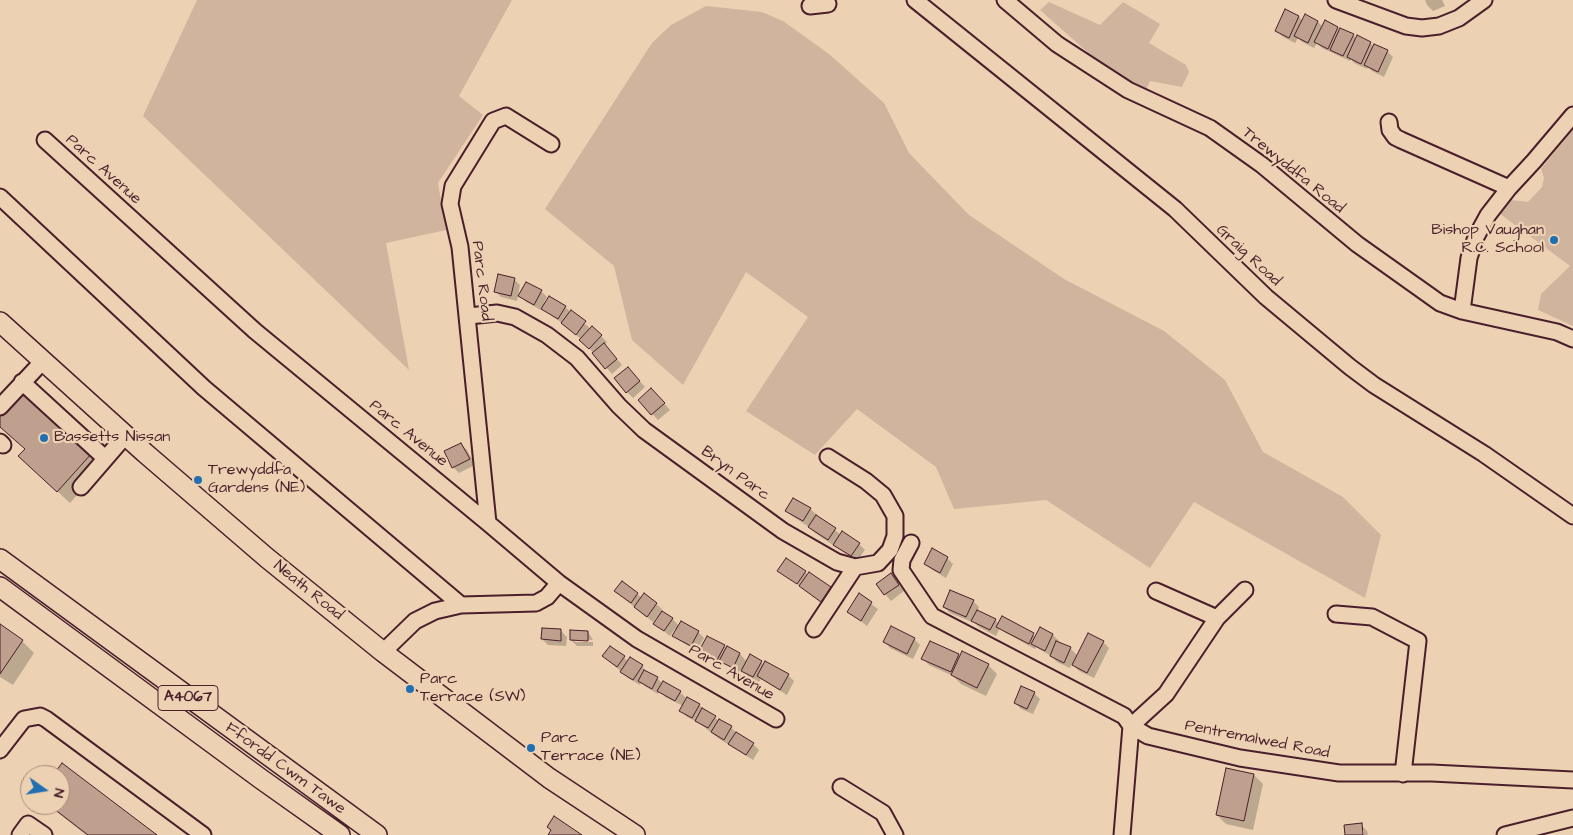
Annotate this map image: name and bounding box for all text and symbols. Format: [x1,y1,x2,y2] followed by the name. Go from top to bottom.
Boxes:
[1238,124,1348,218] street label: Trewyddfa Road
[61,131,145,209] street label: Parc Avenue
[1212,221,1284,291] street label: Graig Road
[1431,221,1544,259] place label: Bishop Vaughan R.C. School
[1548,234,1560,246] marker: Bishop Vaughan R.C. School
[467,240,495,322] street label: Parc Road
[365,396,451,472] street label: Parc Avenue
[54,428,170,448] place label: Bassetts Nissan
[38,432,50,444] marker: Bassetts Nissan
[697,443,773,505] street label: Bryn Parc
[208,461,305,499] place label: Trewyddfa Gardens (NE)
[192,474,204,486] marker: Trewyddfa Gardens (NE)
[269,557,347,625] street label: Neath Road
[685,641,777,705] street label: Parc Avenue
[420,670,525,708] place label: Parc Terrace (SW)
[404,683,416,695] marker: Parc Terrace (SW)
[158,686,218,710] road number: A4067
[1183,717,1331,763] street label: Pentremalwed Road
[221,719,349,819] street label: Ffordd Cwm Tawe
[541,729,640,767] place label: Parc Terrace (NE)
[525,742,537,754] marker: Parc Terrace (NE)
[20,765,70,815] north arrow
[48,787,69,800] text: N

